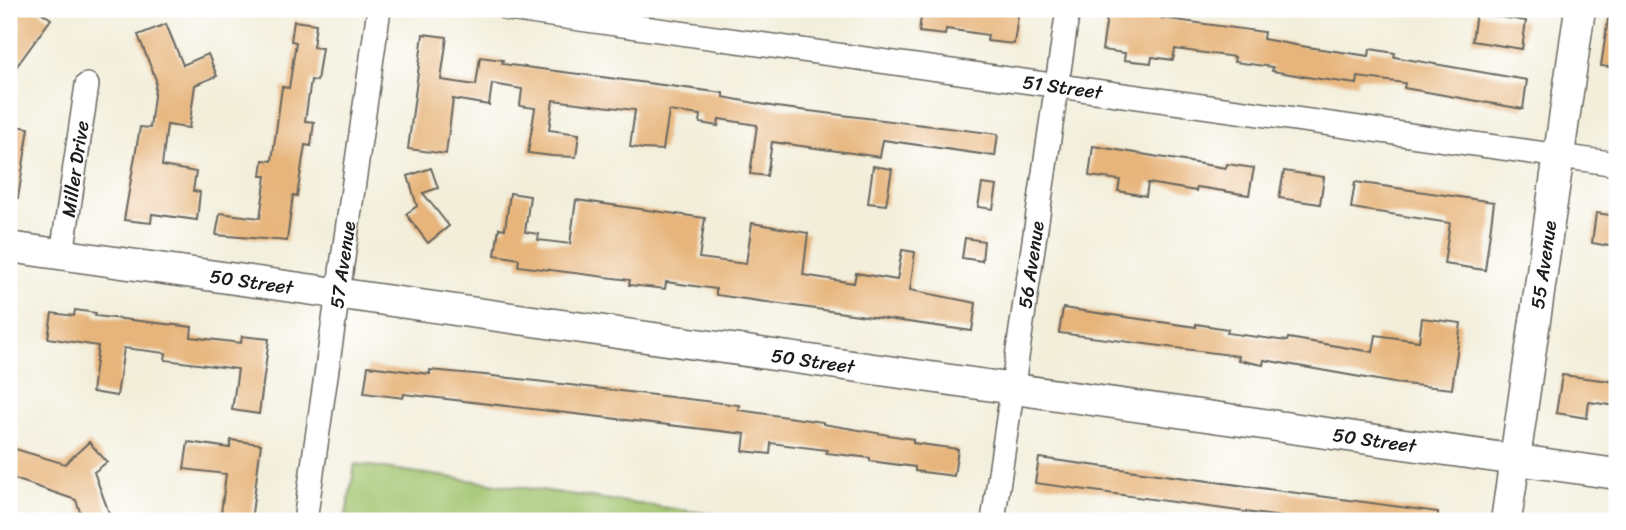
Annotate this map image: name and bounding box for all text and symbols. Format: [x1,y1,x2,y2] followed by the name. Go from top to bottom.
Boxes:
[1021,65,1106,109] street label: 51 Street
[51,118,98,219] street label: Miller Drive
[1520,218,1566,311] street label: 55 Avenue
[319,219,365,311] street label: 57 Avenue
[1008,219,1053,311] street label: 56 Avenue
[208,259,297,304] street label: 50 Street
[769,338,858,383] street label: 50 Street
[1331,418,1420,462] street label: 50 Street

